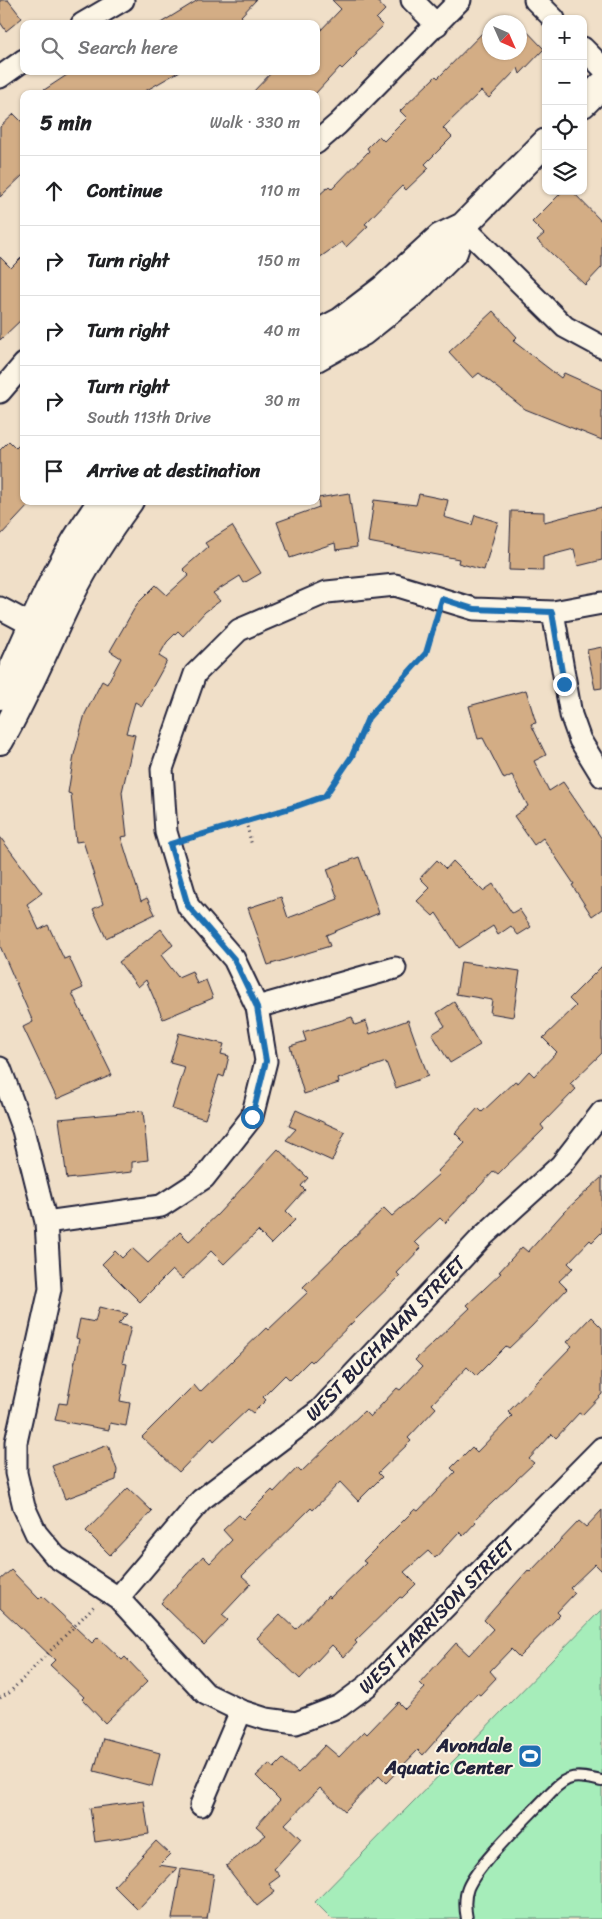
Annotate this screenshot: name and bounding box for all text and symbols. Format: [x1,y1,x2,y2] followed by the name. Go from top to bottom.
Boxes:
[482,15,527,60] north arrow
[542,15,587,195] map controls
[542,15,587,60] button: +
[20,20,320,75] search box
[78,31,178,64] text: Search here
[38,34,66,62] icon: search
[542,60,587,105] button: −
[40,104,92,142] text: 5 min
[542,105,587,150] button: locate
[210,108,300,137] text: Walk · 330 m
[542,150,587,195] button: layers
[87,174,163,207] text: Continue
[260,176,300,205] text: 110 m
[40,177,68,205] icon: ahead
[87,244,169,277] text: Turn right
[257,246,300,275] text: 150 m
[40,247,68,275] icon: right
[87,314,169,347] text: Turn right
[263,316,300,345] text: 40 m
[40,317,68,345] icon: right
[87,370,169,403] text: Turn right
[265,386,300,415] text: 30 m
[40,387,68,415] icon: right
[87,403,211,432] text: South 113th Drive
[87,454,260,487] text: Arrive at destination
[40,457,68,485] icon: arrive
[553,673,576,696] route end
[241,1106,264,1129] route start
[297,1247,475,1429] street label: WEST BUCHANAN STREET
[350,1528,524,1702] street label: WEST HARRISON STREET
[384,1729,513,1784] place label: Avondale Aquatic Center
[517,1743,543,1769] sports icon: Avondale Aquatic Center

